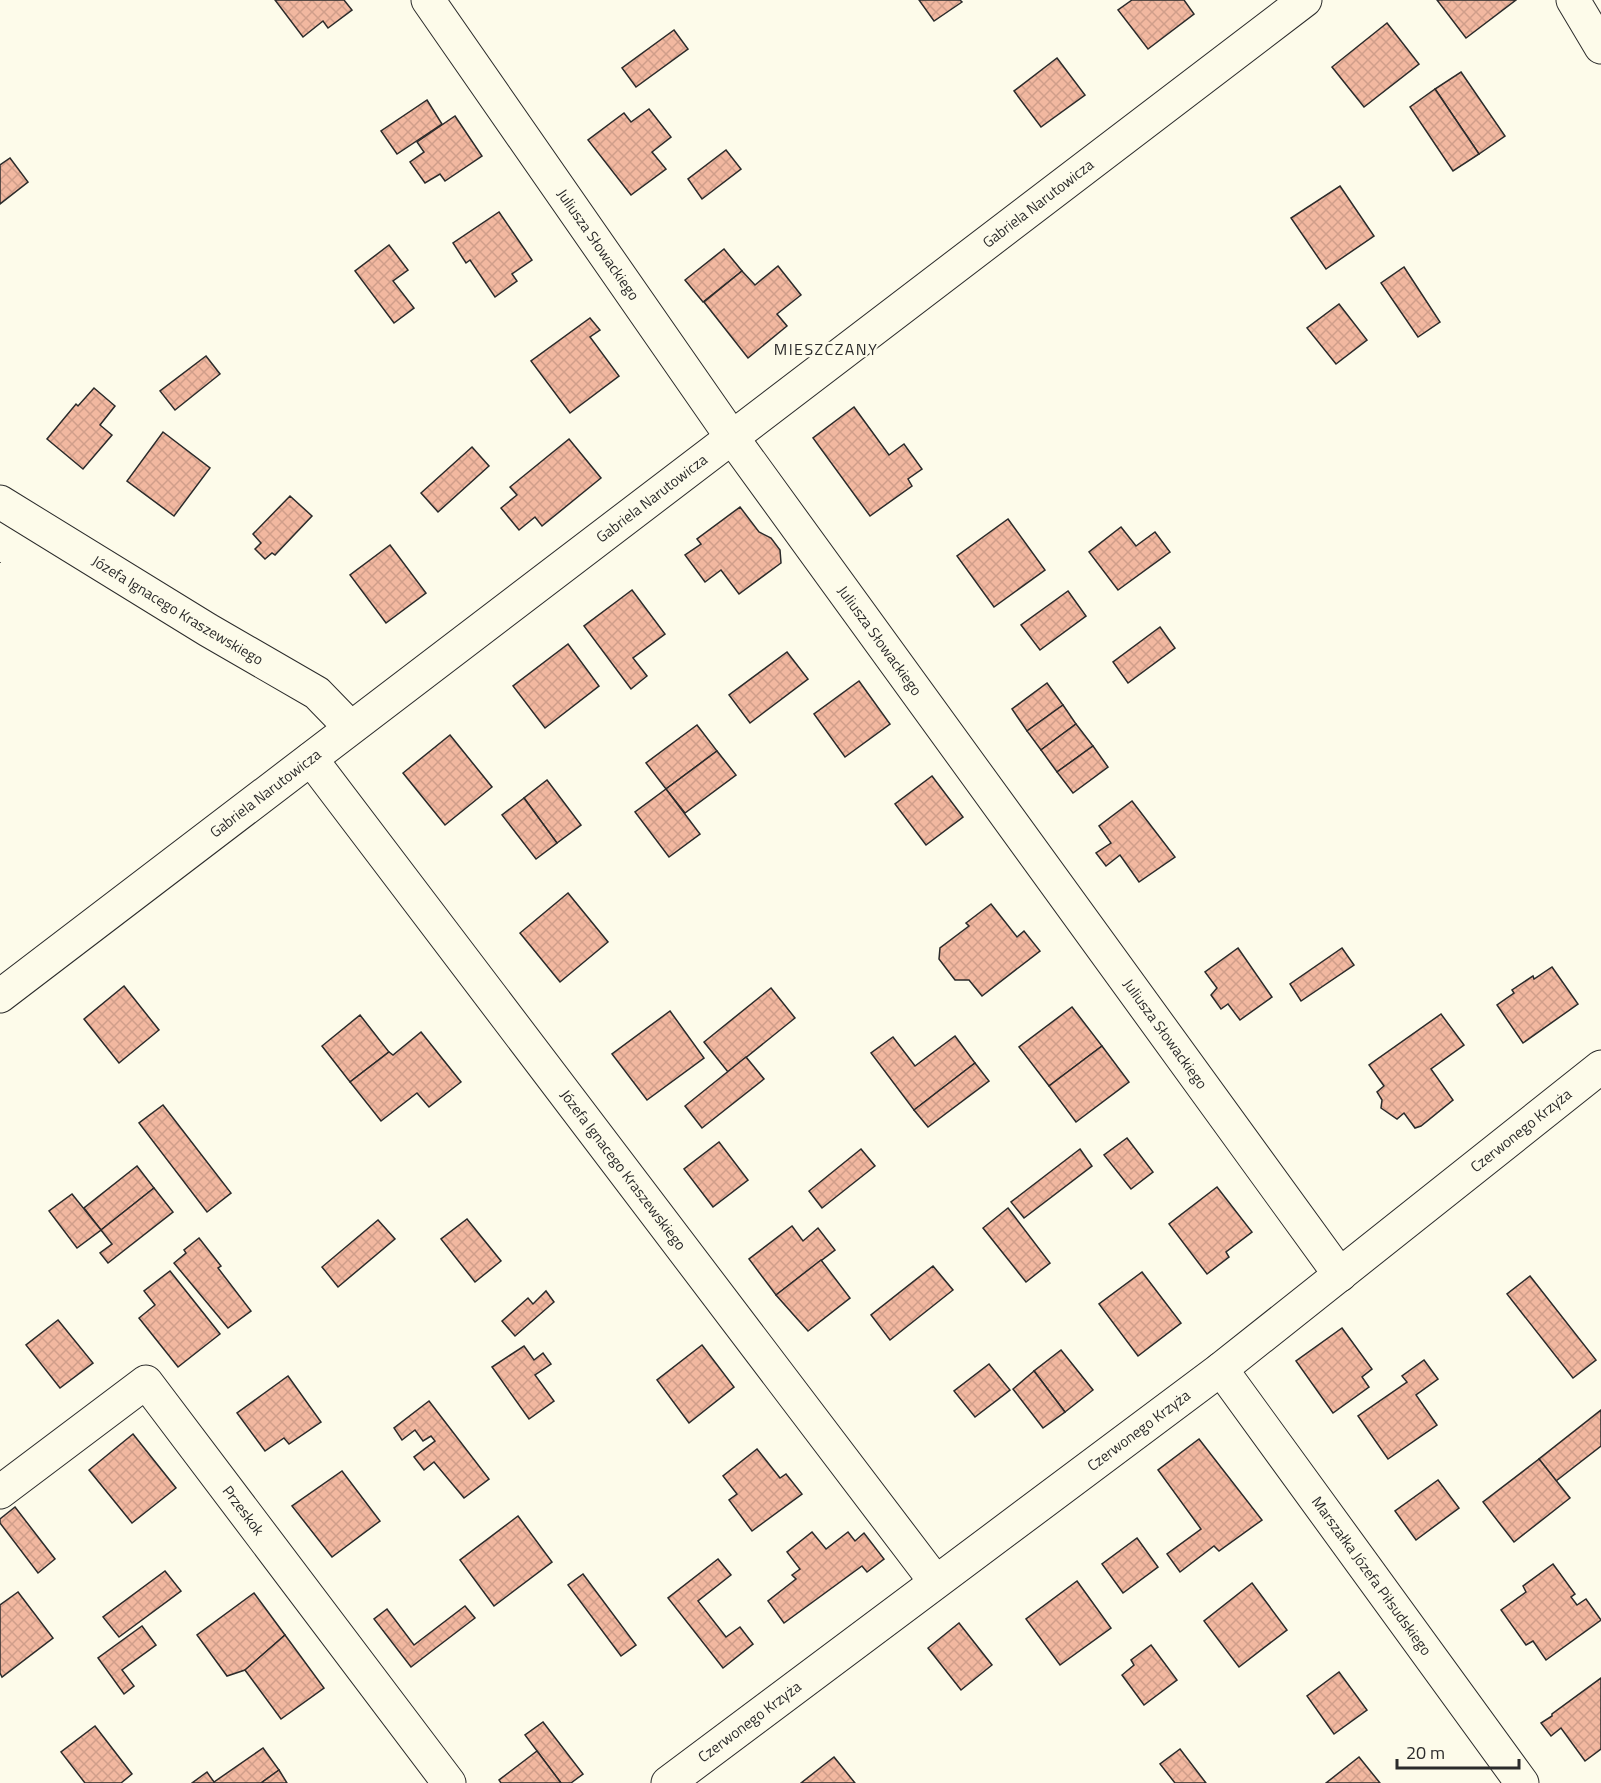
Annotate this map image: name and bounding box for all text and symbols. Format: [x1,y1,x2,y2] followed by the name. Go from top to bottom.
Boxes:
[977,153,1099,253] street label: Gabriela Narutowicza
[552,184,645,305] street label: Juliusza Słowackiego
[774,337,878,361] district label: MIESZCZANY
[591,448,712,548] street label: Gabriela Narutowicza
[88,549,268,671] street label: Józefa Ignacego Kraszewskiego
[832,581,928,701] street label: Juliusza Słowackiego
[205,743,326,843] street label: Gabriela Narutowicza
[1118,974,1214,1094] street label: Juliusza Słowackiego
[1465,1082,1577,1178] street label: Czerwonego Krzyża
[555,1084,692,1255] street label: Józefa Ignacego Kraszewskiego
[1082,1384,1195,1476] street label: Czerwonego Krzyża
[217,1480,270,1540] street label: Przeskok
[1306,1491,1438,1660] street label: Marszałka Józefa Piłsudskiego
[693,1675,806,1768] street label: Czerwonego Krzyża
[1397,1732,1518,1770] scale bar
[1406,1739,1445,1766] text: 20 m

